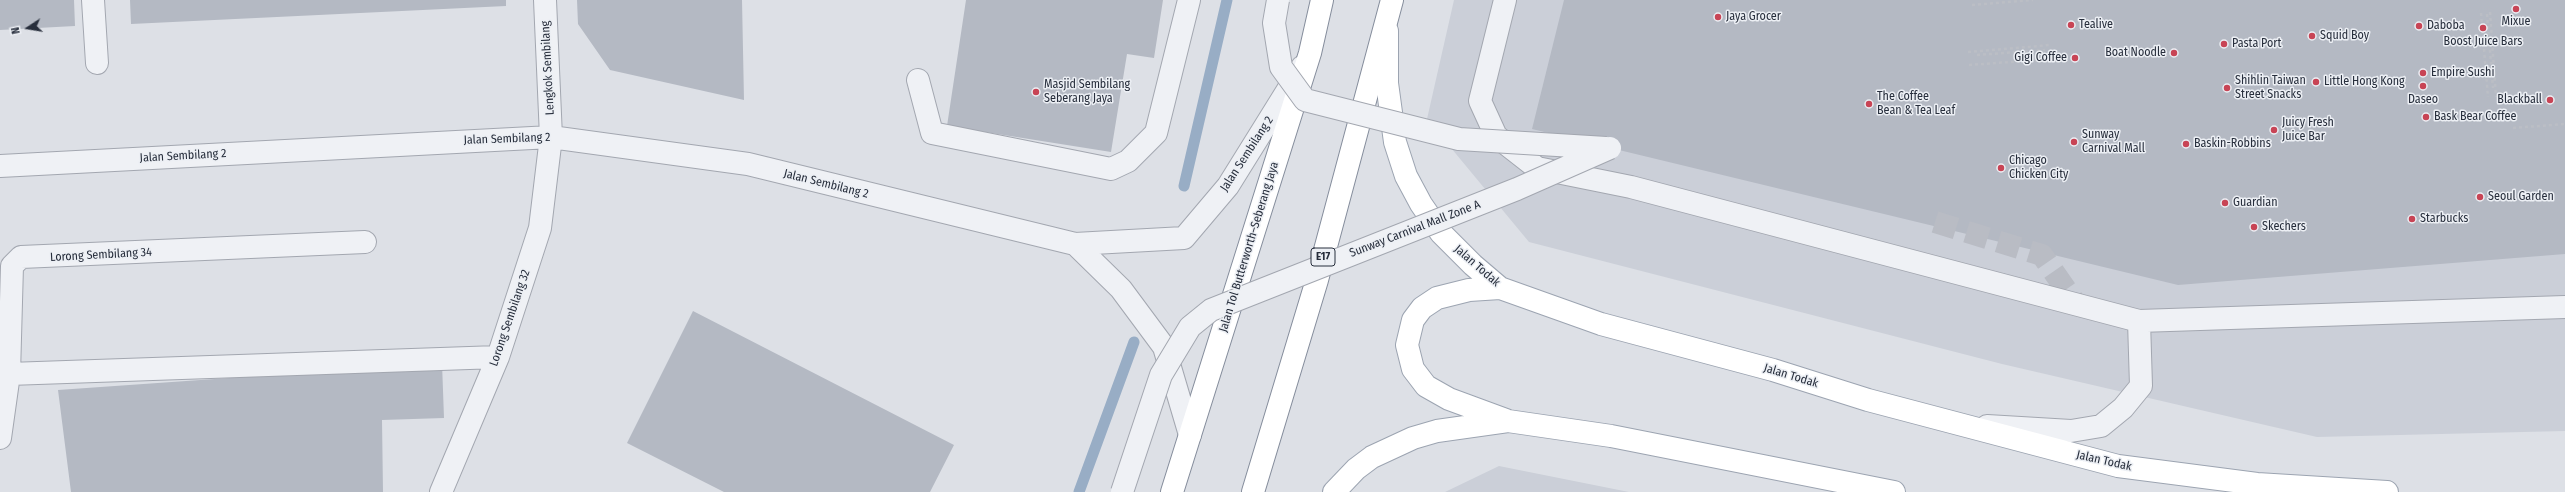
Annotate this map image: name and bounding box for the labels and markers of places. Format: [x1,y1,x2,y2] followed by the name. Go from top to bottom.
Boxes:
[2511,4,2521,14] marker: Mixue
[1726,10,1781,24] place label: Jaya Grocer
[1713,12,1723,22] marker: Jaya Grocer
[2502,15,2530,29] place label: Mixue
[2079,18,2113,32] place label: Tealive
[2427,19,2465,33] place label: Daboba
[2066,20,2076,30] marker: Tealive
[2414,21,2424,31] marker: Daboba
[2478,23,2488,33] marker: Boost Juice Bars
[2320,29,2369,43] place label: Squid Boy
[2307,31,2317,41] marker: Squid Boy
[2444,35,2522,49] place label: Boost Juice Bars
[2232,37,2281,51] place label: Pasta Port
[2219,39,2229,49] marker: Pasta Port
[2105,46,2166,60] place label: Boat Noodle
[2169,48,2179,58] marker: Boat Noodle
[2014,51,2067,65] place label: Gigi Coffee
[2070,53,2080,63] marker: Gigi Coffee
[2431,66,2494,80] place label: Empire Sushi
[2418,68,2428,78] marker: Empire Sushi
[2235,74,2306,102] place label: Shihlin Taiwan Street Snacks
[2324,75,2405,89] place label: Little Hong Kong
[2311,77,2321,87] marker: Little Hong Kong
[1044,78,1130,106] place label: Masjid Sembilang Seberang Jaya
[2418,81,2428,91] marker: Daseo
[2222,83,2232,93] marker: Shihlin Taiwan Street Snacks
[1031,87,1041,97] marker: Masjid Sembilang Seberang Jaya
[1877,90,1955,118] place label: The Coffee Bean & Tea Leaf
[2408,93,2438,107] place label: Daseo
[2497,93,2542,107] place label: Blackball
[2545,95,2555,105] marker: Blackball
[1864,99,1874,109] marker: The Coffee Bean & Tea Leaf
[2434,110,2516,124] place label: Bask Bear Coffee
[2421,112,2431,122] marker: Bask Bear Coffee
[2282,116,2334,144] place label: Juicy Fresh Juice Bar
[2269,125,2279,135] marker: Juicy Fresh Juice Bar
[2082,128,2145,156] place label: Sunway Carnival Mall
[2069,137,2079,147] marker: Sunway Carnival Mall
[2194,137,2271,151] place label: Baskin-Robbins
[2181,139,2191,149] marker: Baskin-Robbins
[2009,154,2068,182] place label: Chicago Chicken City
[1996,163,2006,173] marker: Chicago Chicken City
[2488,190,2554,204] place label: Seoul Garden
[2475,192,2485,202] marker: Seoul Garden
[2233,196,2278,210] place label: Guardian
[2220,198,2230,208] marker: Guardian
[2420,212,2468,226] place label: Starbucks
[2407,214,2417,224] marker: Starbucks
[2262,220,2306,234] place label: Skechers
[2249,222,2259,232] marker: Skechers

